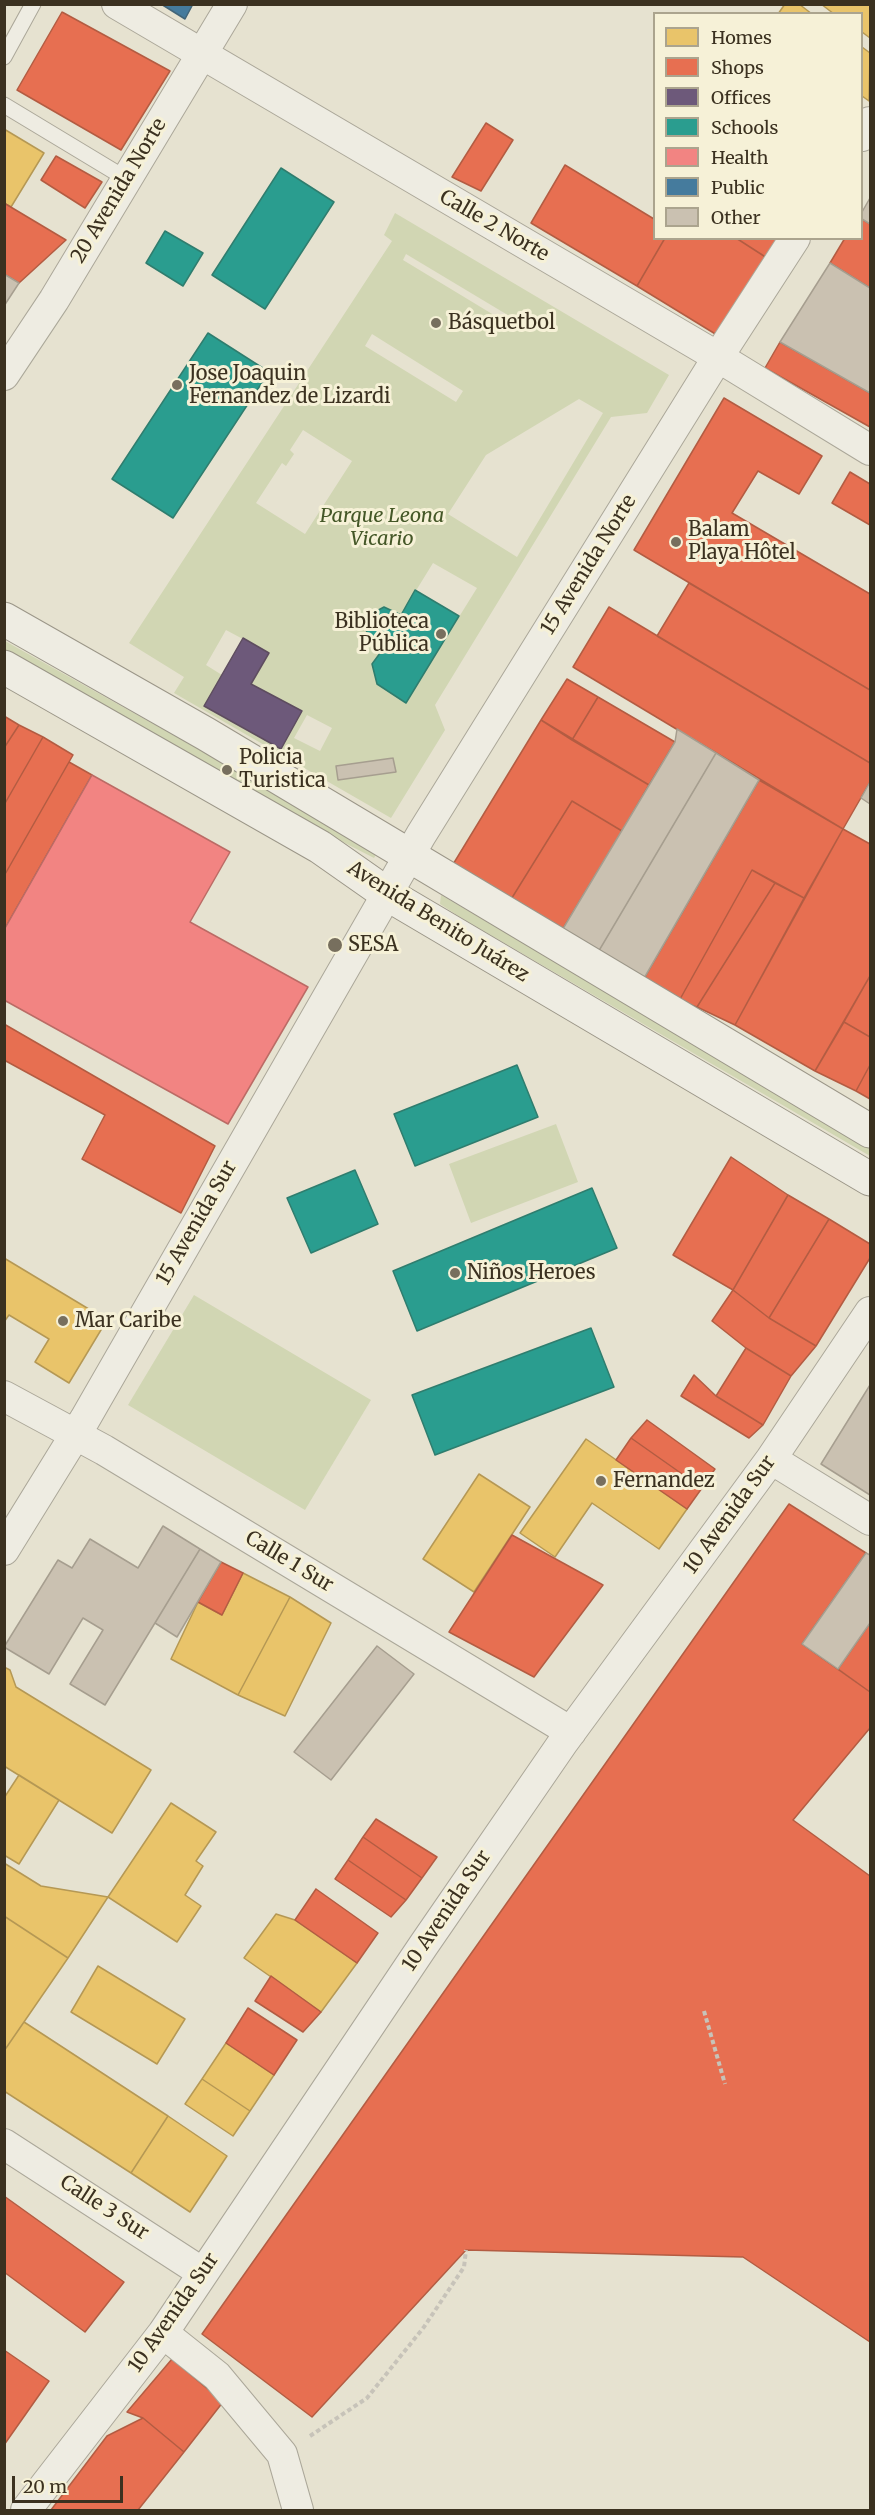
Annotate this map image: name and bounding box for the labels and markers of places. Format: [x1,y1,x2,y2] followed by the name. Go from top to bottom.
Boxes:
[448,311,555,335] place label: Básquetbol
[429,316,443,330] marker: Básquetbol
[189,362,391,409] place label: Jose Joaquin Fernandez de Lizardi
[170,378,184,392] marker: Jose Joaquin Fernandez de Lizardi
[688,518,796,565] place label: Balam Playa Hôtel
[669,535,683,549] marker: Balam Playa Hôtel
[334,610,429,657] place label: Biblioteca Pública
[434,627,448,641] marker: Biblioteca Pública
[239,746,326,793] place label: Policia Turistica
[220,763,234,777] marker: Policia Turistica
[348,933,398,957] place label: SESA
[326,936,344,954] marker: SESA
[467,1261,595,1285] place label: Niños Heroes
[448,1266,462,1280] marker: Niños Heroes
[75,1309,181,1333] place label: Mar Caribe
[56,1314,70,1328] marker: Mar Caribe
[613,1469,715,1493] place label: Fernandez
[594,1474,608,1488] marker: Fernandez

